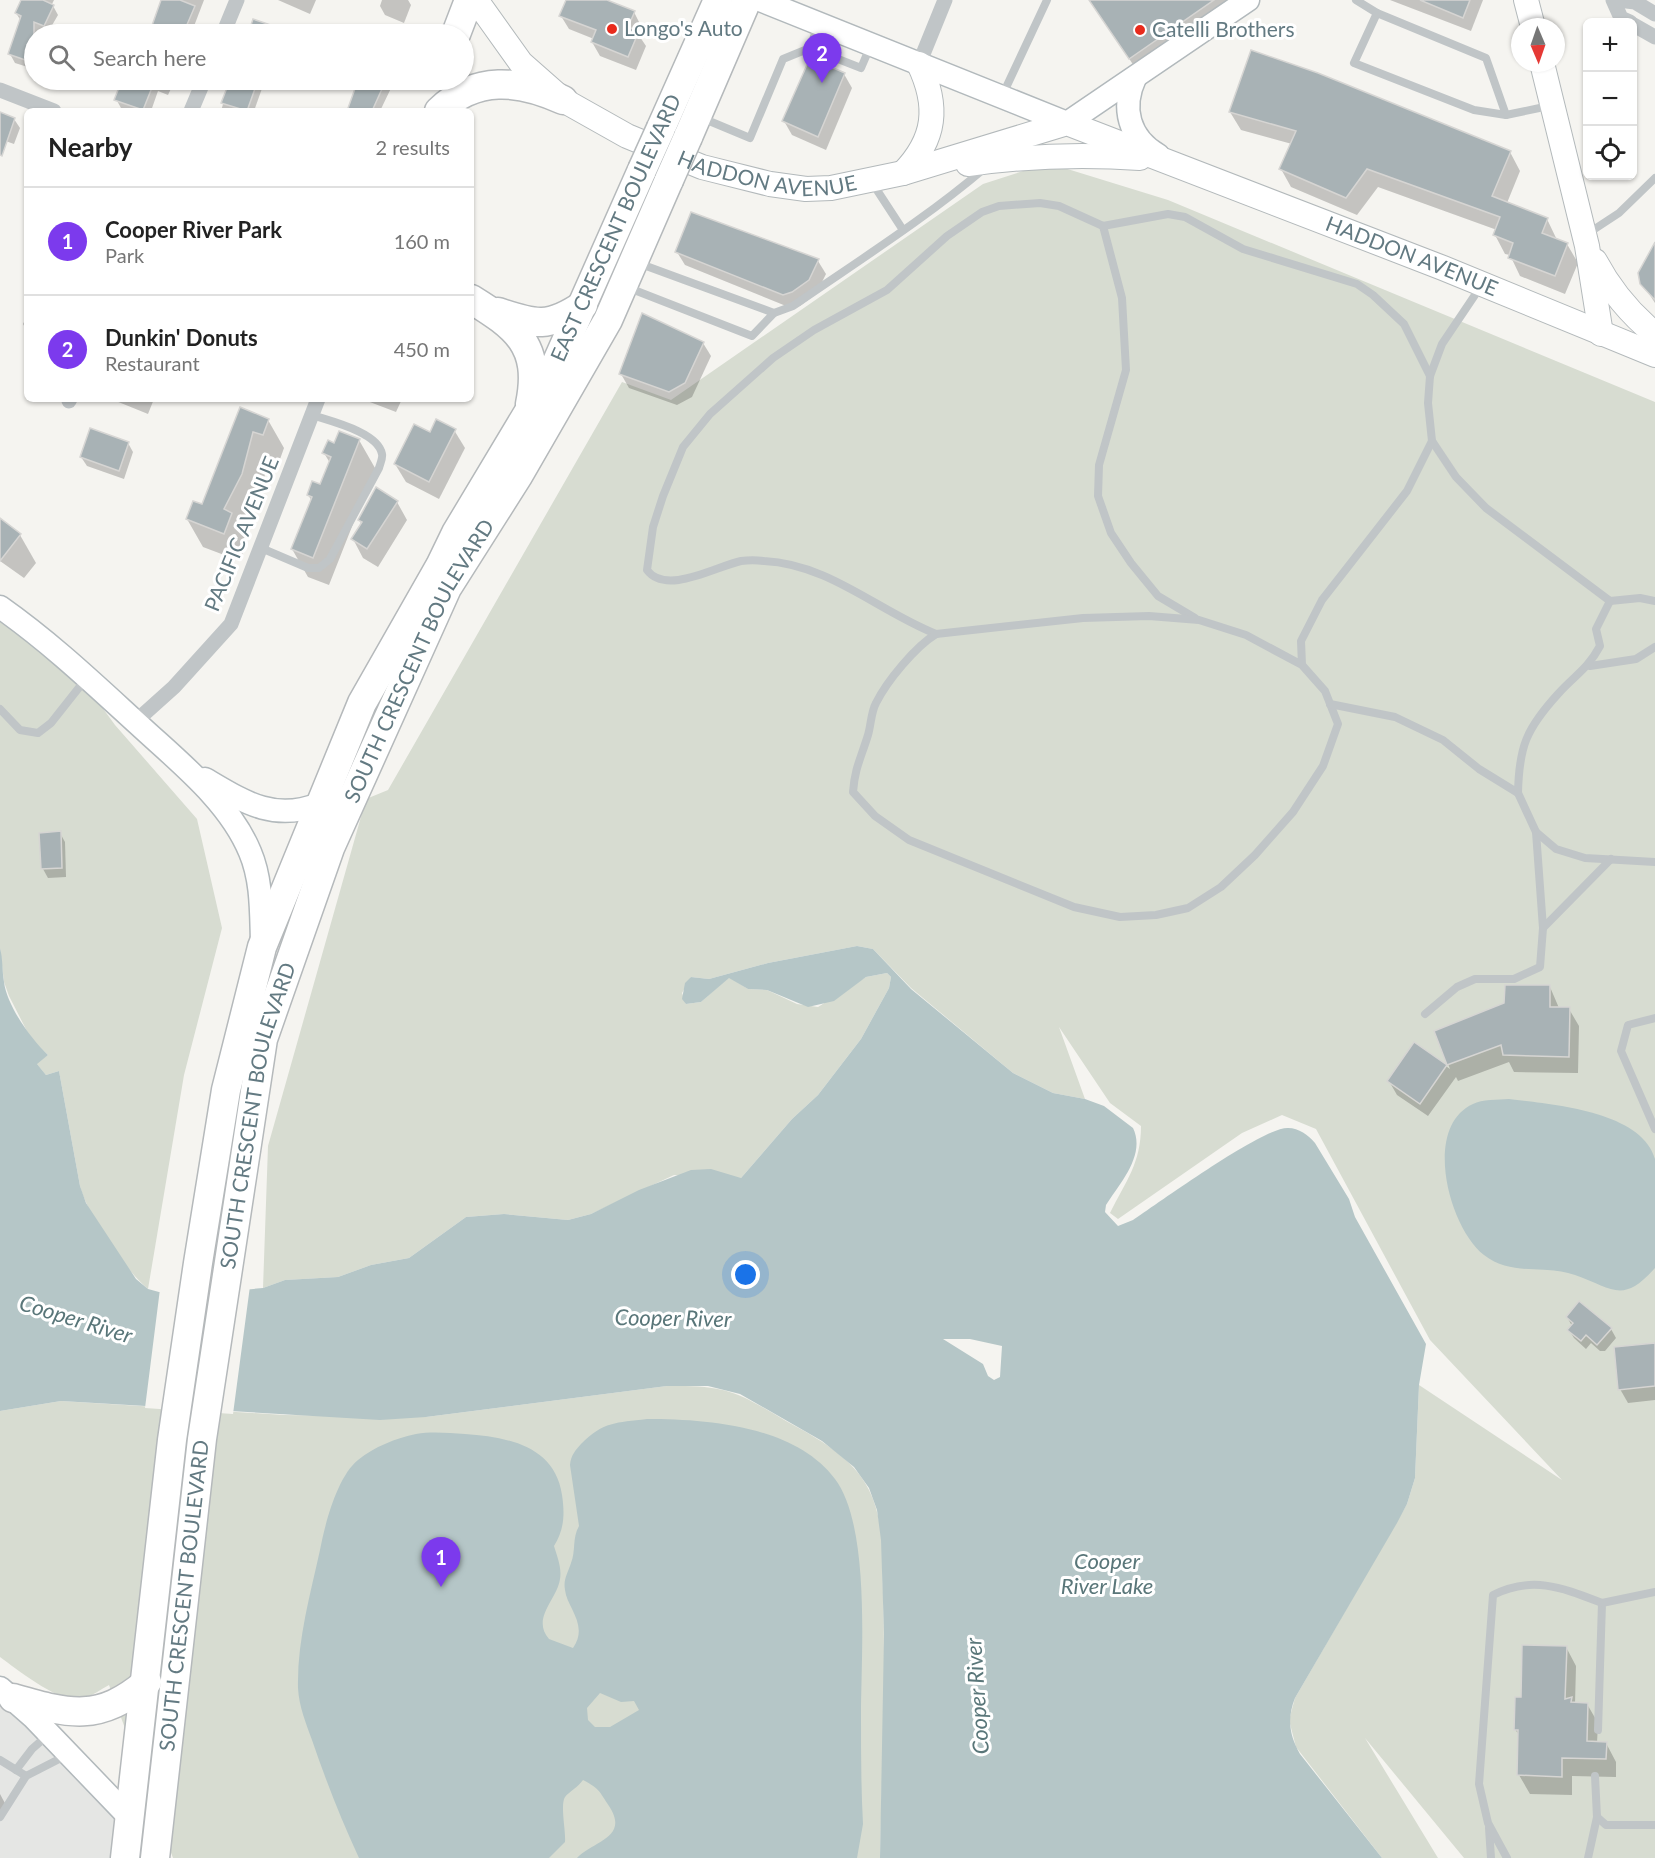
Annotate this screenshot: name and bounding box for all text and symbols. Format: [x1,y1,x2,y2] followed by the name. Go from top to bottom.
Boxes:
[624,15,743,40] place label: Longo's Auto
[1152,16,1295,41] place label: Catelli Brothers
[1511,18,1565,72] north arrow
[1583,18,1637,180] map controls
[1583,18,1637,72] button: +
[605,22,619,36] marker: Longo's Auto
[1133,23,1147,37] marker: Catelli Brothers
[24,24,474,90] search box
[802,34,842,83] pin: 2
[45,41,78,74] icon: search
[93,44,206,71] text: Search here
[1583,72,1637,126] button: −
[544,90,685,365] street label: EAST CRESCENT BOULEVARD
[1583,126,1637,180] button: locate
[48,131,133,163] text: Nearby
[375,135,450,159] text: 2 results
[674,144,859,200] street label: HADDON AVENUE
[1323,210,1502,300] street label: HADDON AVENUE
[105,216,282,243] text: Cooper River Park
[62,229,73,253] text: 1
[394,229,450,253] text: 160 m
[105,243,144,267] text: Park
[105,324,258,351] text: Dunkin' Donuts
[62,337,73,361] text: 2
[394,337,450,361] text: 450 m
[105,351,200,375] text: Restaurant
[198,452,283,615] street label: PACIFIC AVENUE
[338,514,498,806] street label: SOUTH CRESCENT BOULEVARD
[214,959,300,1271] street label: SOUTH CRESCENT BOULEVARD
[731,1260,760,1289] your location
[16,1289,136,1349] water label: Cooper River
[614,1303,732,1332] water label: Cooper River
[153,1439,213,1752] street label: SOUTH CRESCENT BOULEVARD
[422,1538,460,1587] pin: 1
[1061,1547,1153,1599] water label: Cooper River Lake
[959,1636,994,1755] water label: Cooper River

